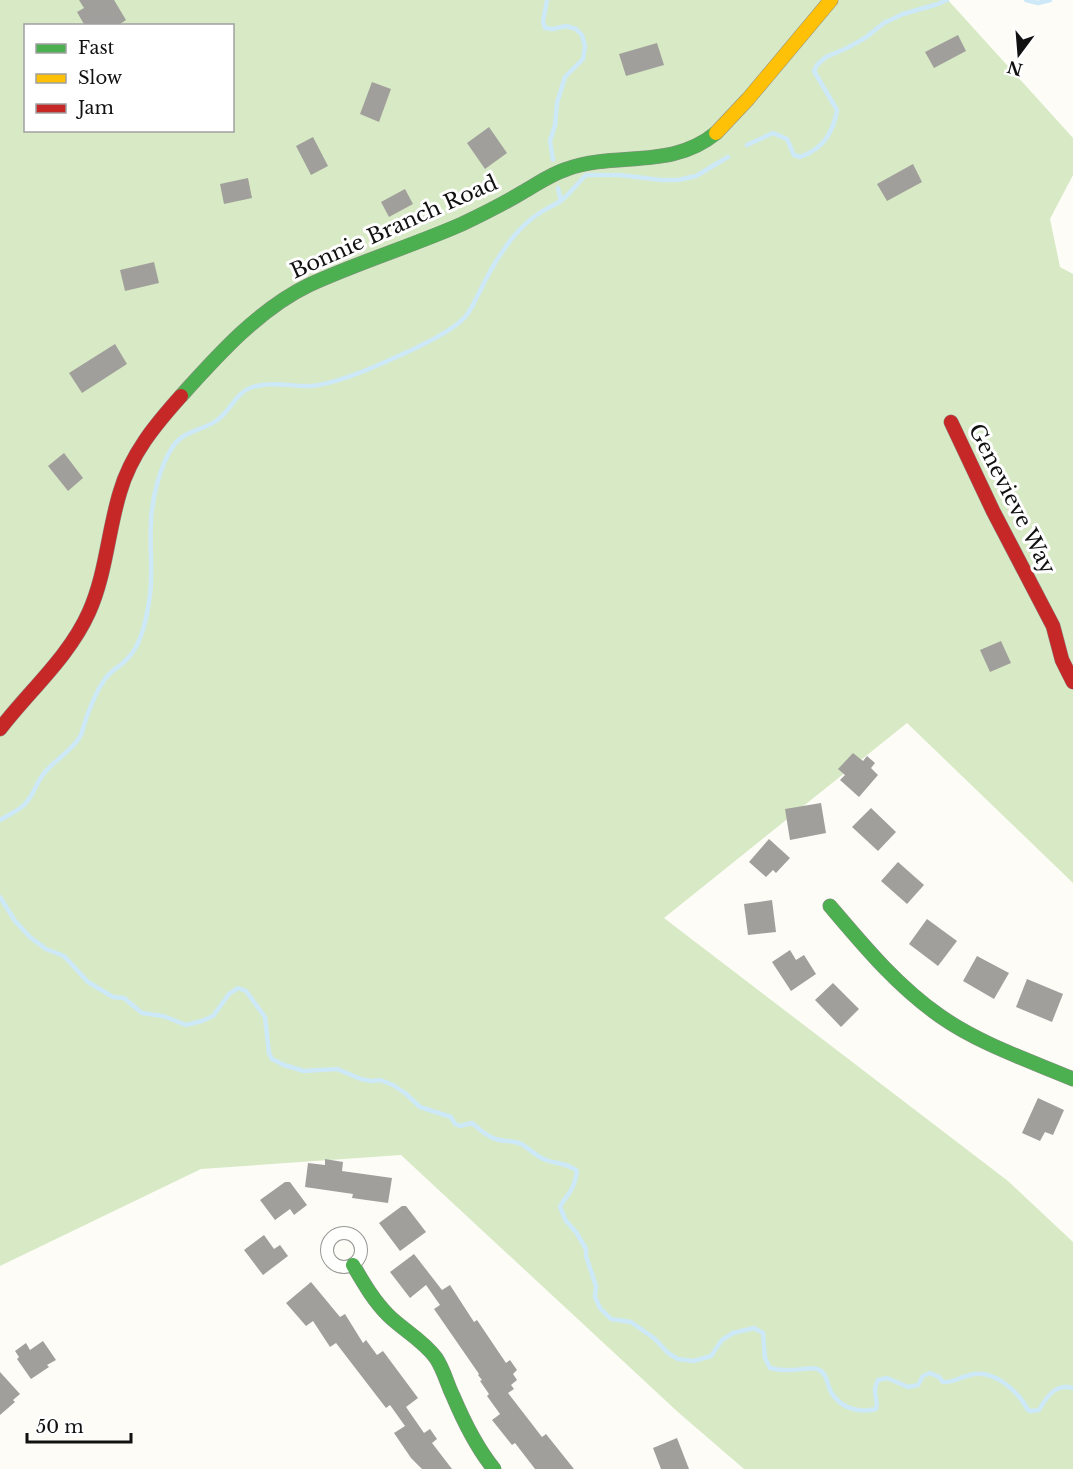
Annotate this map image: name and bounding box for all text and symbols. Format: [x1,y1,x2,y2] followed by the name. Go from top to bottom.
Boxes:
[24,24,234,132] legend
[989,24,1049,84] north arrow
[78,37,115,59] text: Fast
[1005,57,1025,80] text: N
[78,67,123,89] text: Slow
[76,97,114,119] text: Jam
[286,170,502,284] street label: Bonnie Branch Road
[963,419,1061,579] street label: Genevieve Way
[27,1406,130,1444] scale bar
[36,1416,84,1438] text: 50 m

